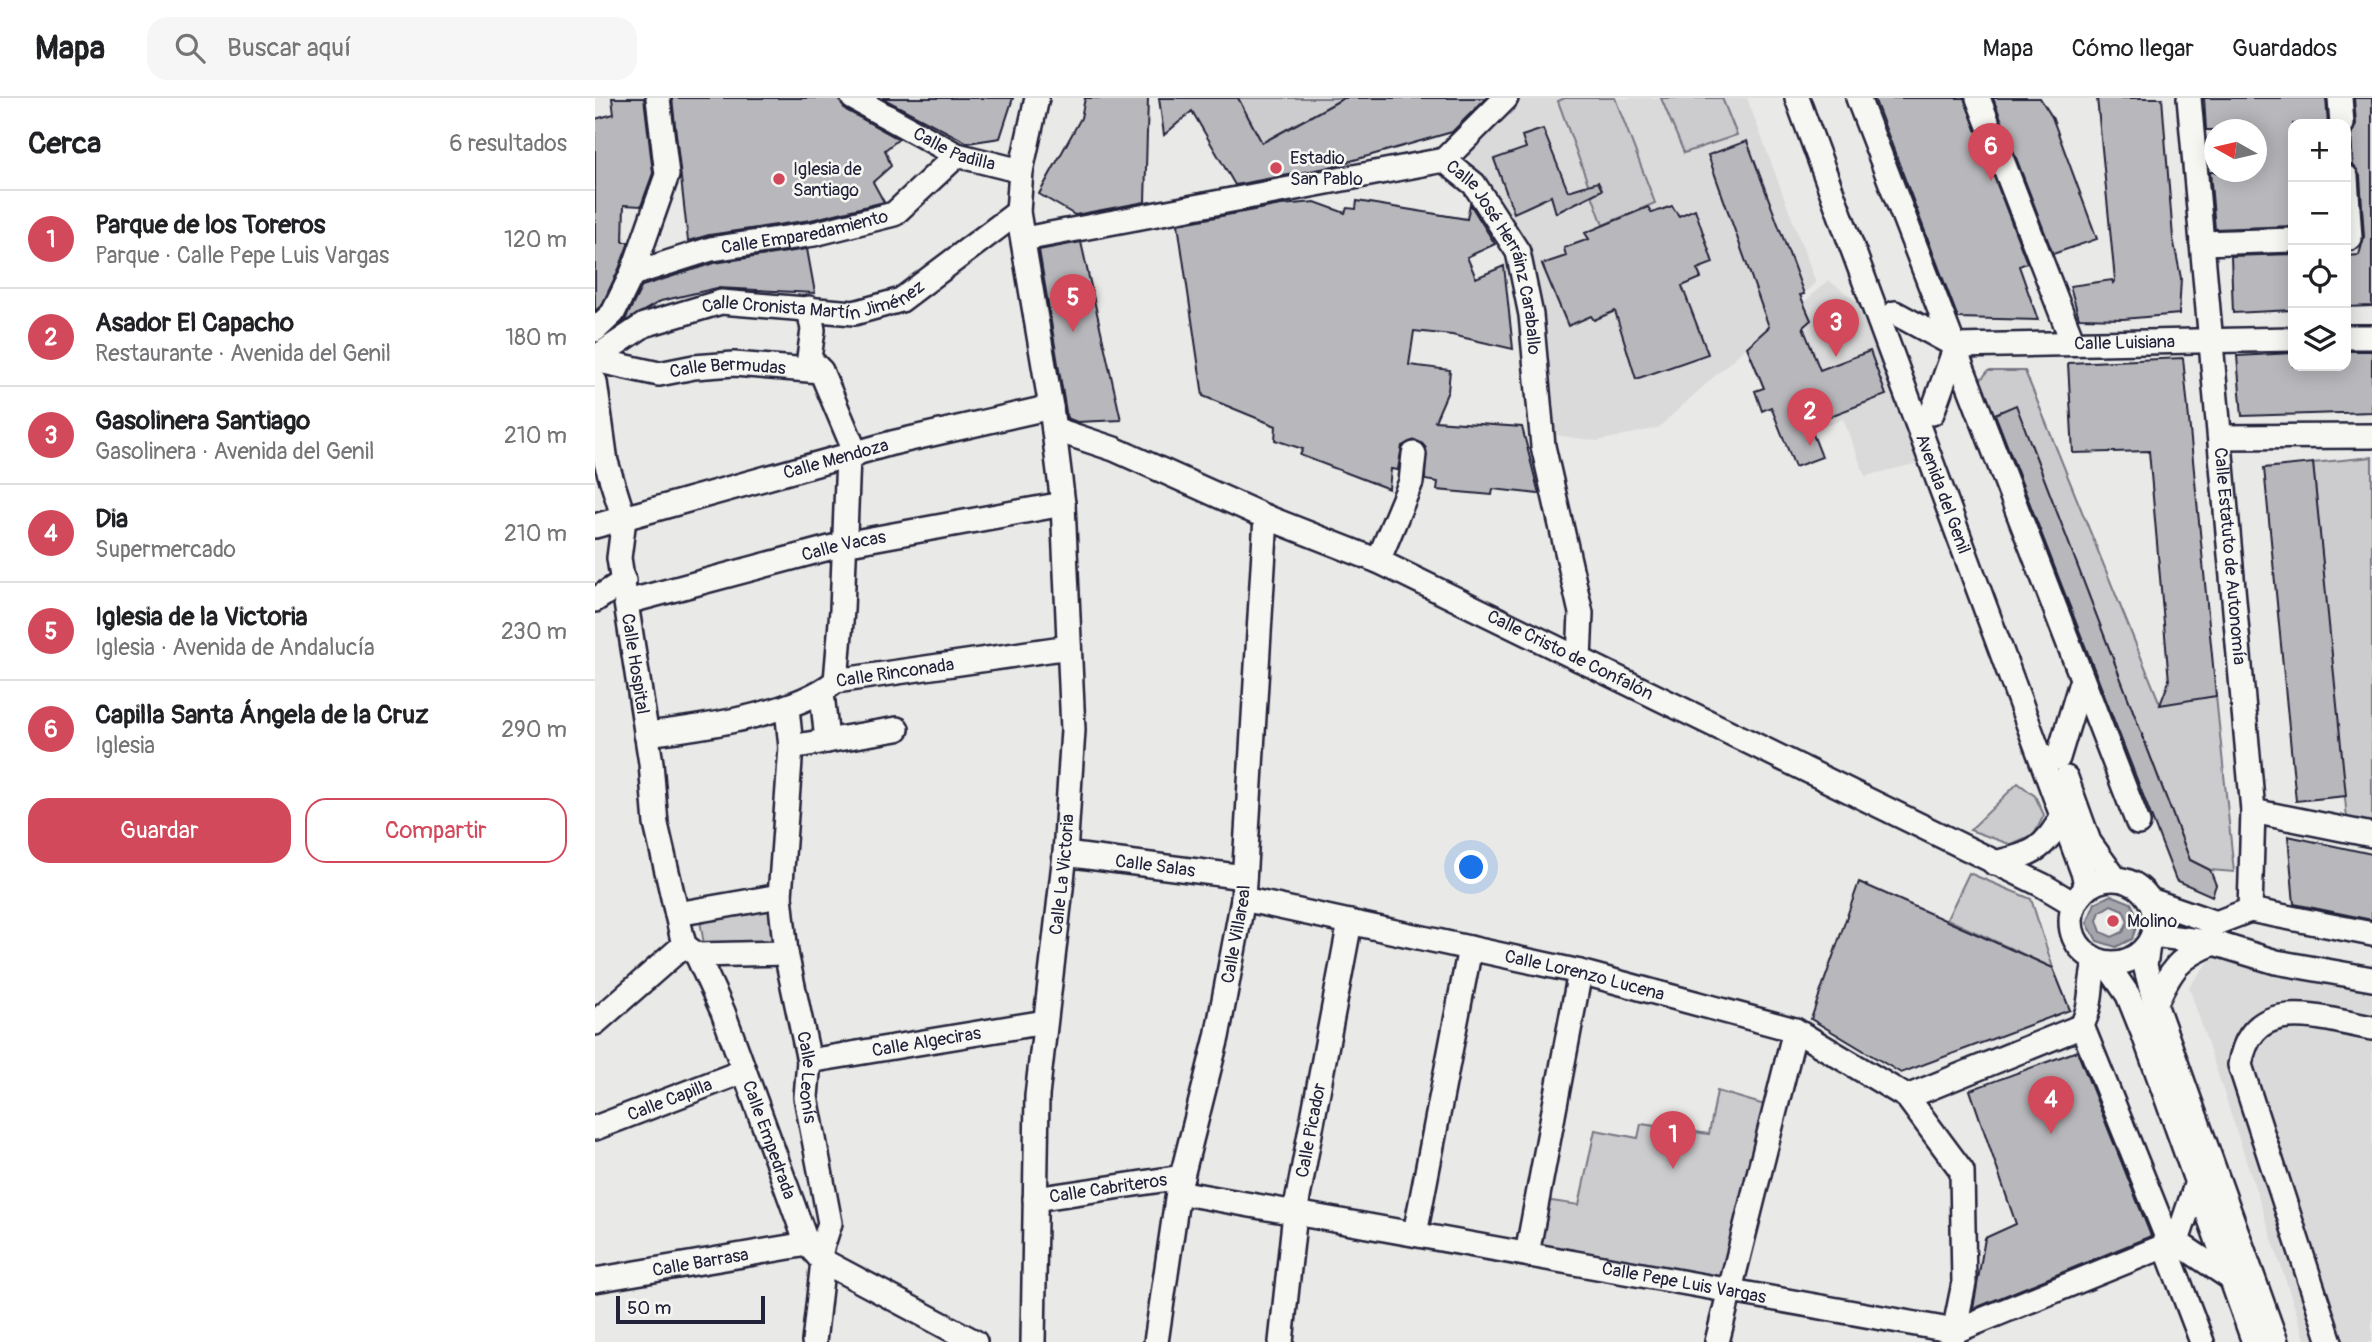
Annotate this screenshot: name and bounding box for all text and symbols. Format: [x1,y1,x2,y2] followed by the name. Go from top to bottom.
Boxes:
[147,17,637,80] search box
[35,28,105,69] text: Mapa
[171,29,209,67] icon: search
[227,32,351,64] text: Buscar aquí
[1983,34,2034,63] text: Mapa
[2072,34,2194,63] text: Cómo llegar
[2232,34,2337,63] text: Guardados
[2204,119,2267,182] north arrow
[2288,119,2351,371] map controls
[2288,119,2351,182] button: +
[909,122,998,176] street label: Calle Padilla
[1968,123,2014,181] pin: 6
[28,125,101,162] text: Cerca
[449,129,567,158] text: 6 resultados
[1290,147,1363,191] place label: Estadio San Pablo
[1441,155,1546,356] street label: Calle José Herráinz Caraballo
[793,158,862,202] place label: Iglesia de Santiago
[1268,160,1284,176] marker: Estadio San Pablo
[771,171,787,187] marker: Iglesia de Santiago
[2288,182,2351,245] button: −
[719,205,891,259] street label: Calle Emparedamiento
[95,209,325,241] text: Parque de los Toreros
[47,225,56,254] text: 1
[504,225,567,254] text: 120 m
[95,241,389,270] text: Parque · Calle Pepe Luis Vargas
[2288,245,2351,308] button: locate
[1050,274,1096,332] pin: 5
[699,275,929,326] street label: Calle Cronista Martín Jiménez
[1813,299,1859,357] pin: 3
[95,307,294,339] text: Asador El Capacho
[2288,308,2351,371] button: layers
[45,323,57,352] text: 2
[505,323,567,352] text: 180 m
[2074,330,2175,356] street label: Calle Luisiana
[95,339,391,368] text: Restaurante · Avenida del Genil
[668,353,787,384] street label: Calle Bermudas
[1787,388,1833,446] pin: 2
[95,405,310,437] text: Gasolinera Santiago
[45,421,57,450] text: 3
[504,421,567,450] text: 210 m
[1910,431,1975,557] street label: Avenida del Genil
[781,434,891,485] street label: Calle Mendoza
[95,437,374,466] text: Gasolinera · Avenida del Genil
[2208,446,2251,666] street label: Calle Estatuto de Autonomía
[95,503,128,535] text: Dia
[44,519,58,548] text: 4
[504,519,567,548] text: 210 m
[799,526,888,567] street label: Calle Vacas
[95,535,236,564] text: Supermercado
[95,601,308,633] text: Iglesia de la Victoria
[1483,605,1657,706] street label: Calle Cristo de Confalón
[616,612,654,716] street label: Calle Hospital
[45,617,57,646] text: 5
[501,617,567,646] text: 230 m
[95,633,375,662] text: Iglesia · Avenida de Andalucía
[835,653,956,693] street label: Calle Rinconada
[95,699,429,731] text: Capilla Santa Ángela de la Cruz
[44,715,58,744] text: 6
[501,715,567,744] text: 290 m
[95,731,155,760] text: Iglesia
[28,798,291,863] button: Guardar
[305,798,567,863] button: Compartir
[1045,813,1080,936] street label: Calle La Victoria
[1114,850,1197,883] street label: Calle Salas
[1454,850,1488,884] your location
[1216,884,1256,985] street label: Calle Villareal
[2127,910,2177,933] place label: Molino
[2105,913,2121,929] marker: Molino
[1502,945,1667,1006] street label: Calle Lorenzo Lucena
[870,1022,983,1062] street label: Calle Algeciras
[791,1029,822,1125] street label: Calle Leonís
[624,1073,716,1127] street label: Calle Capilla
[2028,1076,2074,1134] pin: 4
[737,1078,801,1202] street label: Calle Empedrada
[1291,1080,1331,1180] street label: Calle Picador
[1650,1111,1696,1169] pin: 1
[1048,1168,1169,1209] street label: Calle Cabriteros
[651,1243,750,1282] street label: Calle Barrasa
[1600,1257,1768,1309] street label: Calle Pepe Luis Vargas
[616,1293,765,1325] scale bar
[627,1296,671,1320] text: 50 m

